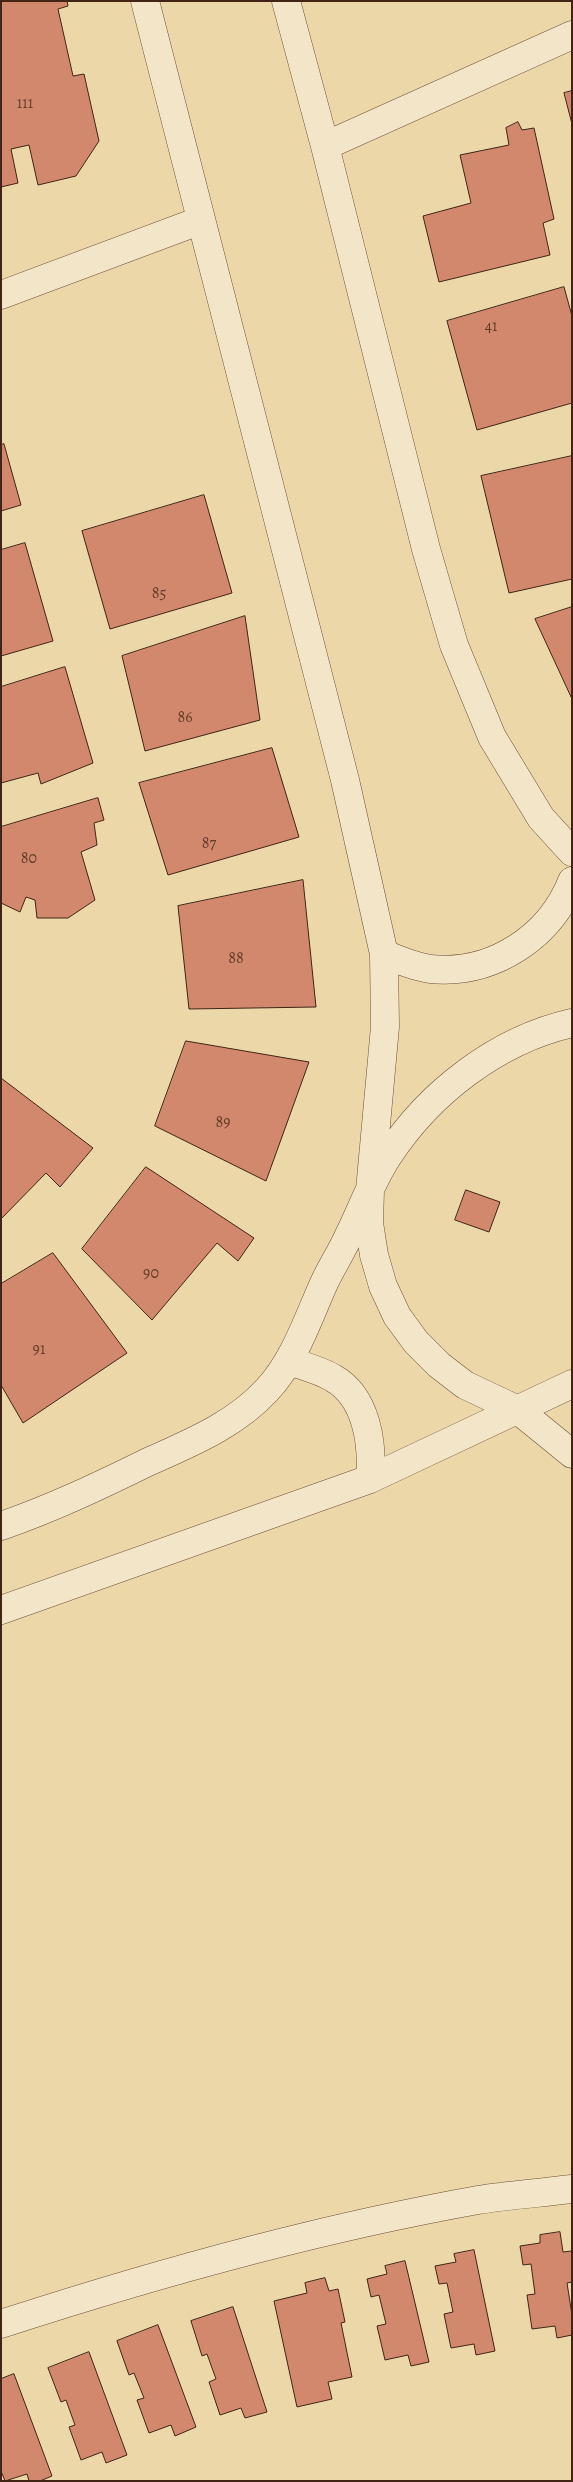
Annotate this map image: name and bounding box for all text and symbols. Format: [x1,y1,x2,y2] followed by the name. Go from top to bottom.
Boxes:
[17,94,33,114] house number: 111
[485,317,497,337] house number: 41
[152,584,166,604] house number: 85
[177,708,193,728] house number: 86
[202,834,216,854] house number: 87
[21,849,37,869] house number: 80
[228,949,244,969] house number: 88
[215,1113,231,1133] house number: 89
[143,1264,159,1284] house number: 90
[33,1340,45,1360] house number: 91

